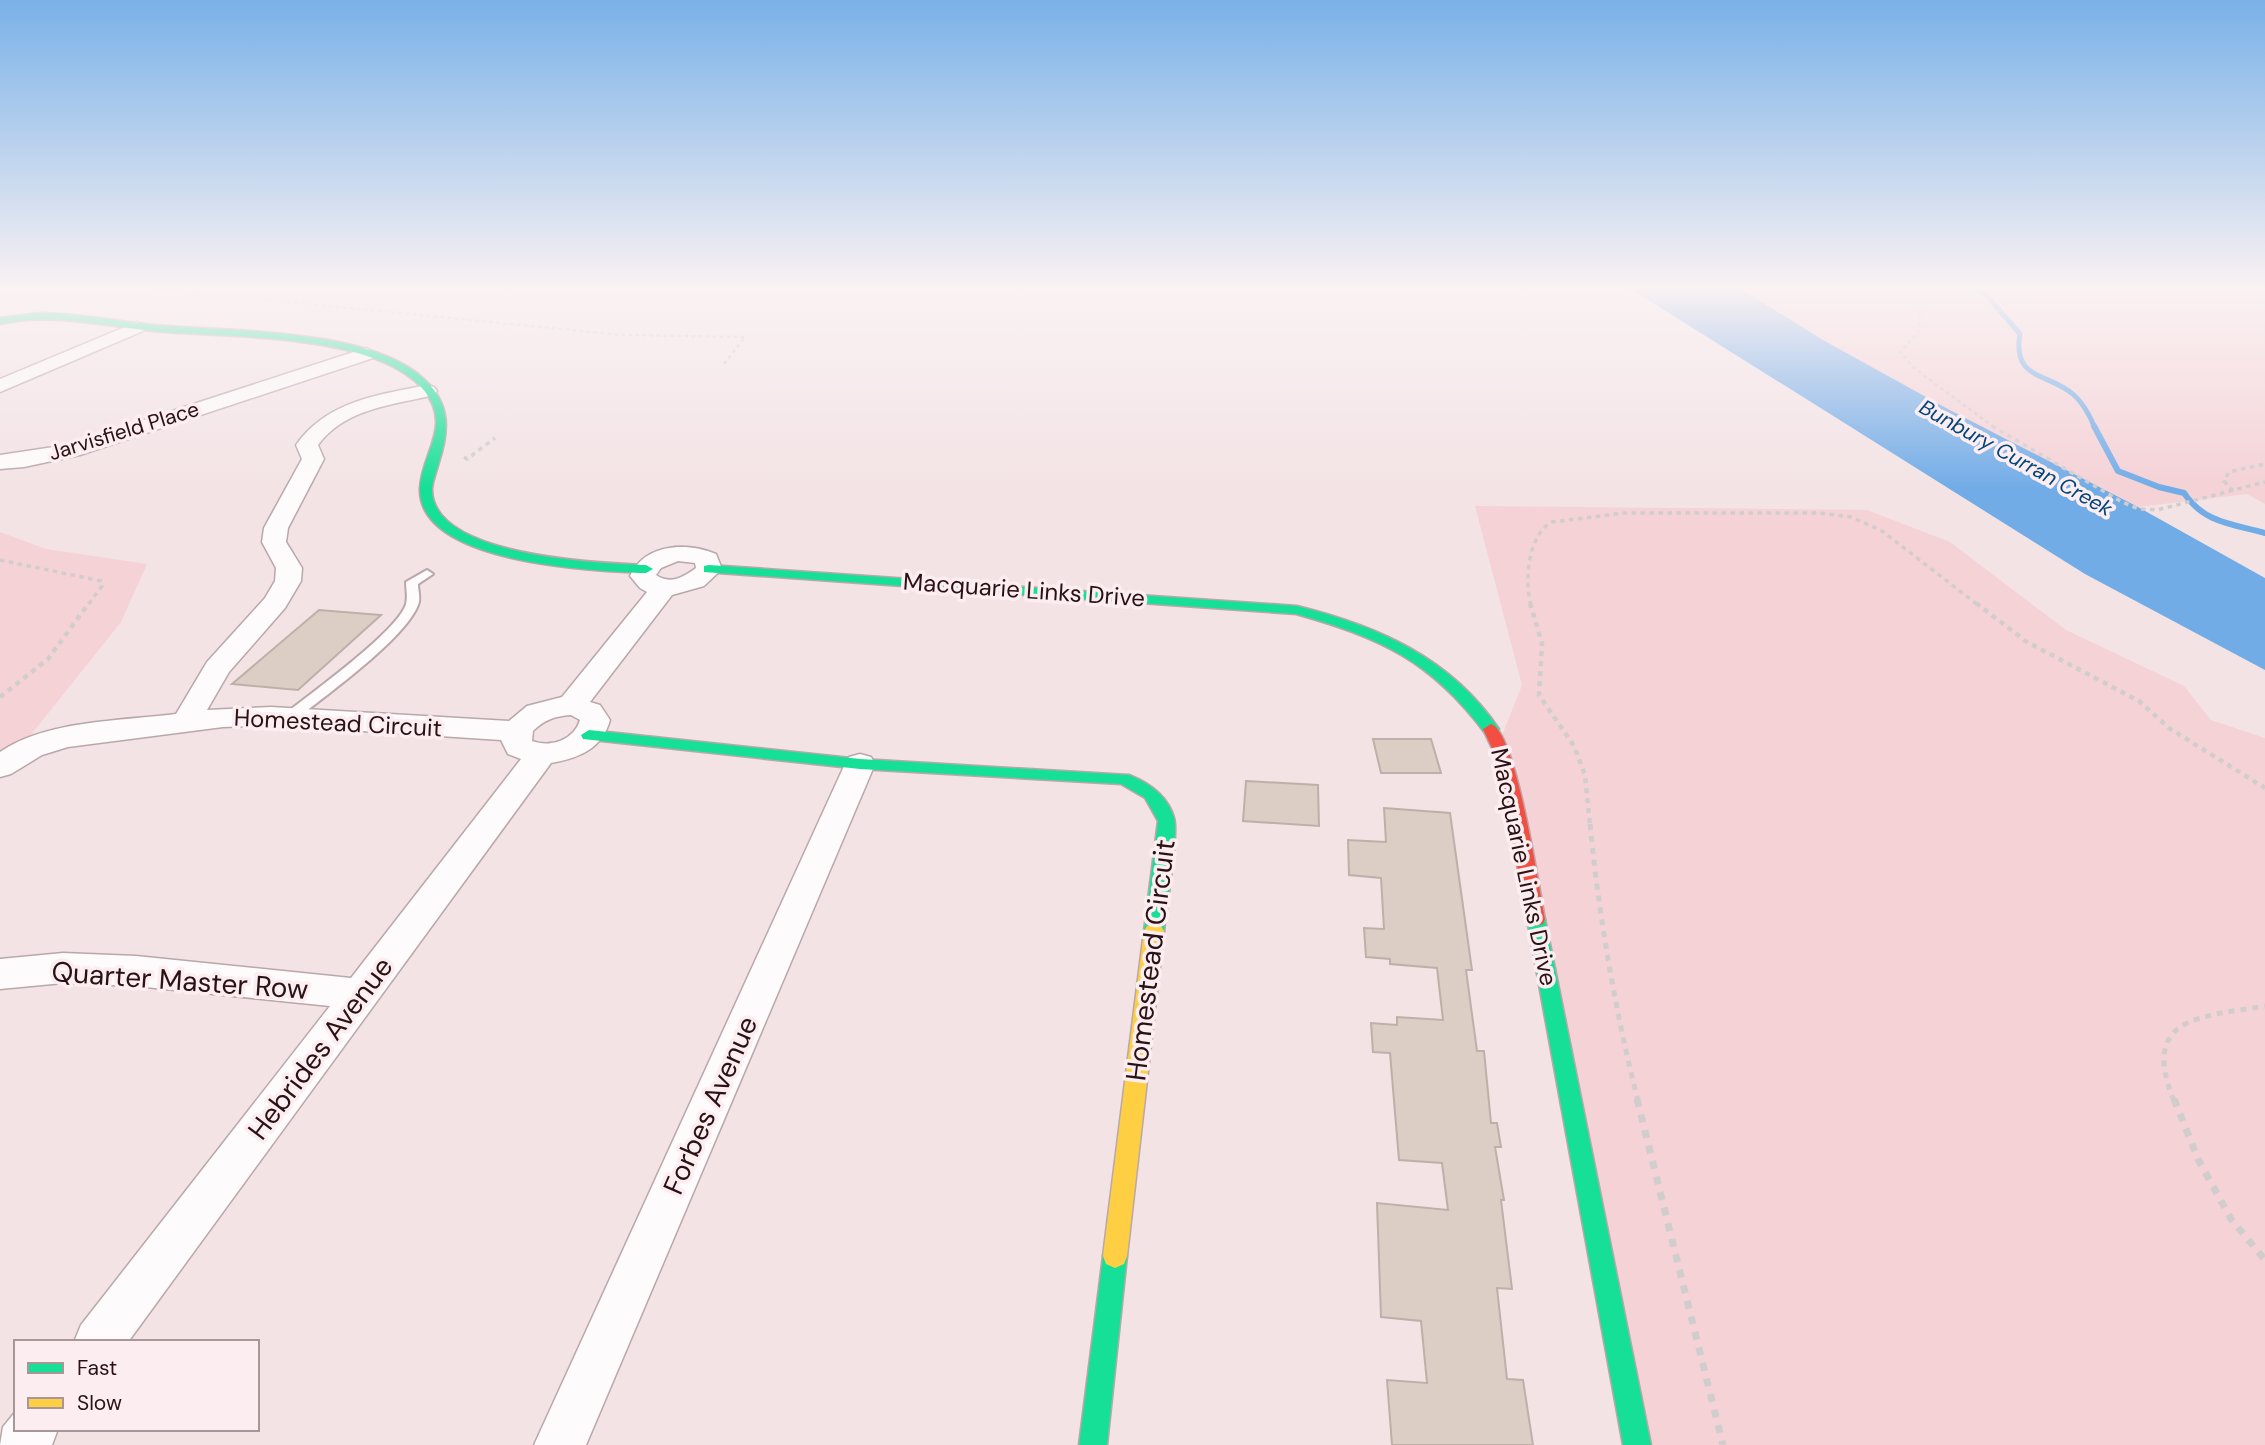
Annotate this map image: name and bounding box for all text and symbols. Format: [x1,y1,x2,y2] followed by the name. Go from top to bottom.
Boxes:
[1914,393,2118,523] water label: Bunbury Curran Creek
[45,395,203,467] street label: Jarvisfield Place
[902,566,1146,613] street label: Macquarie Links Drive
[233,702,443,743] street label: Homestead Circuit
[1484,745,1565,989] street label: Macquarie Links Drive
[1117,837,1184,1083] street label: Homestead Circuit
[240,949,401,1147] street label: Hebrides Avenue
[50,953,310,1008] street label: Quarter Master Row
[655,1010,766,1200] street label: Forbes Avenue
[14,1340,259,1431] legend
[77,1354,117,1382] text: Fast
[77,1389,122,1417] text: Slow

